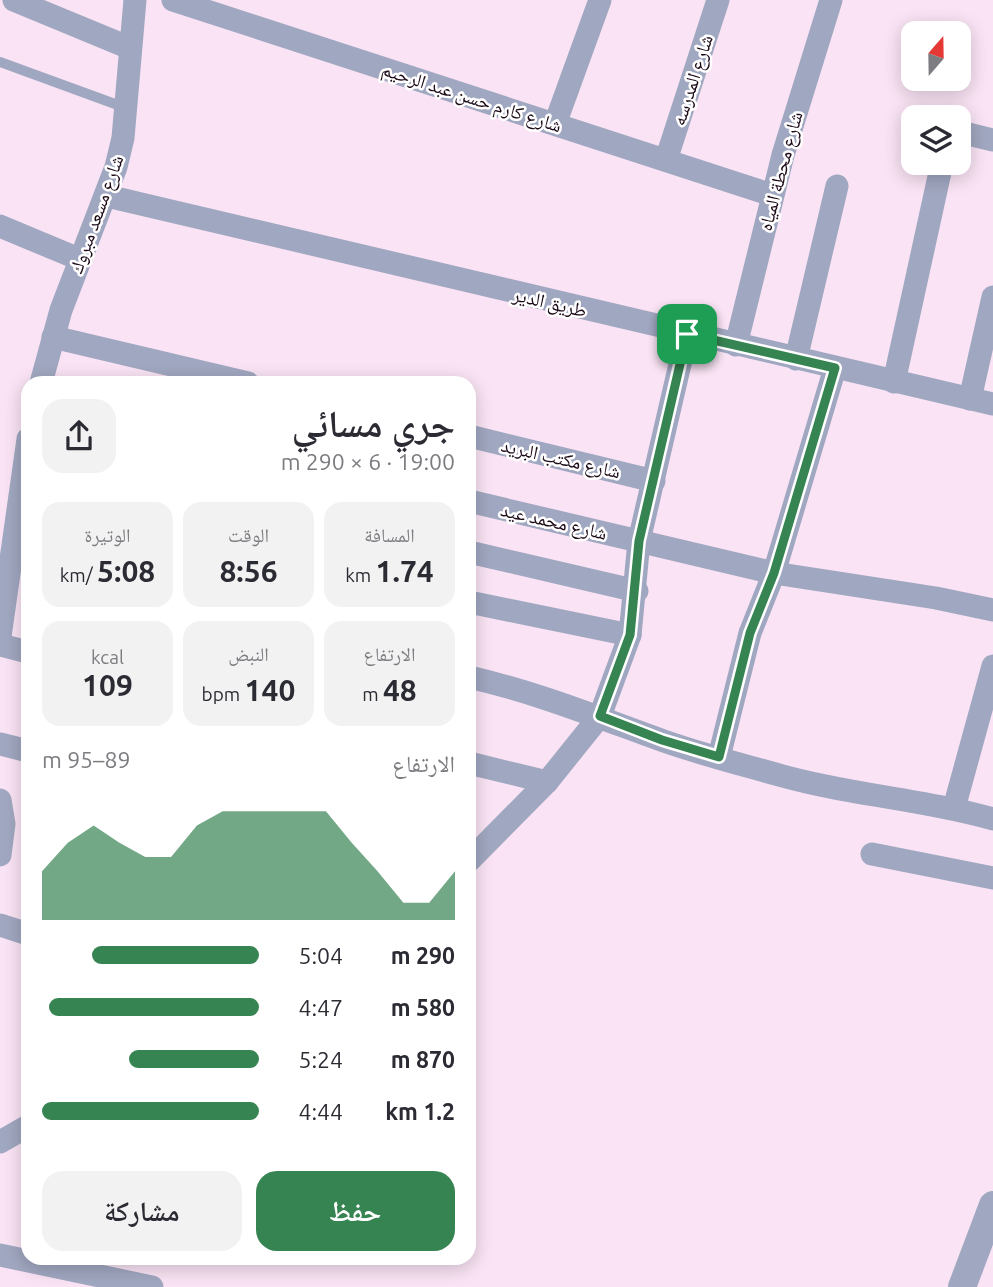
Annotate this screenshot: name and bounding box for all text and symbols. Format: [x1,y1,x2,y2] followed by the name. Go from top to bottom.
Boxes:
[901,21,971,91] north arrow
[901,21,971,175] map controls
[667,32,718,129] street label: شارع المدرسه
[378,57,565,139] street label: شارع كارم حسن عبد الرحيم
[901,105,971,175] button: layers
[754,109,807,233] street label: شارع محطة المياه
[64,152,129,277] street label: شارع مسعد مبروك
[510,283,589,322] street label: طريق الدير
[657,304,717,364] pin
[668,315,706,353] icon: arrive
[42,399,116,473] button: share
[291,402,455,444] text: جري مسائي
[499,434,623,483] street label: شارع مكتب البريد
[281,449,455,474] text: 19:00 · 6 × 290 m
[498,498,609,545] street label: شارع محمد عيد
[84,524,131,546] text: الوتيرة
[228,524,269,546] text: الوقت
[364,524,415,546] text: المسافة
[97,554,155,588] text: 5:08
[219,554,278,588] text: 8:56
[376,554,434,588] text: 1.74
[60,564,97,586] text: /km
[345,564,376,586] text: km
[228,643,269,665] text: النبض
[364,643,415,665] text: الارتفاع
[91,646,124,668] text: kcal
[82,668,133,702] text: 109
[245,673,295,707] text: 140
[383,673,417,707] text: 48
[202,683,245,705] text: bpm
[362,683,383,705] text: m
[42,747,130,772] text: 89–95 m
[392,751,455,776] text: الارتفاع
[298,943,343,968] text: 5:04
[391,943,455,968] text: 290 m
[298,995,343,1020] text: 4:47
[391,995,455,1020] text: 580 m
[298,1047,343,1072] text: 5:24
[391,1047,455,1072] text: 870 m
[298,1099,343,1124] text: 4:44
[385,1099,455,1124] text: 1.2 km
[42,1171,242,1251] button: مشاركة
[256,1171,455,1251] button: حفظ

